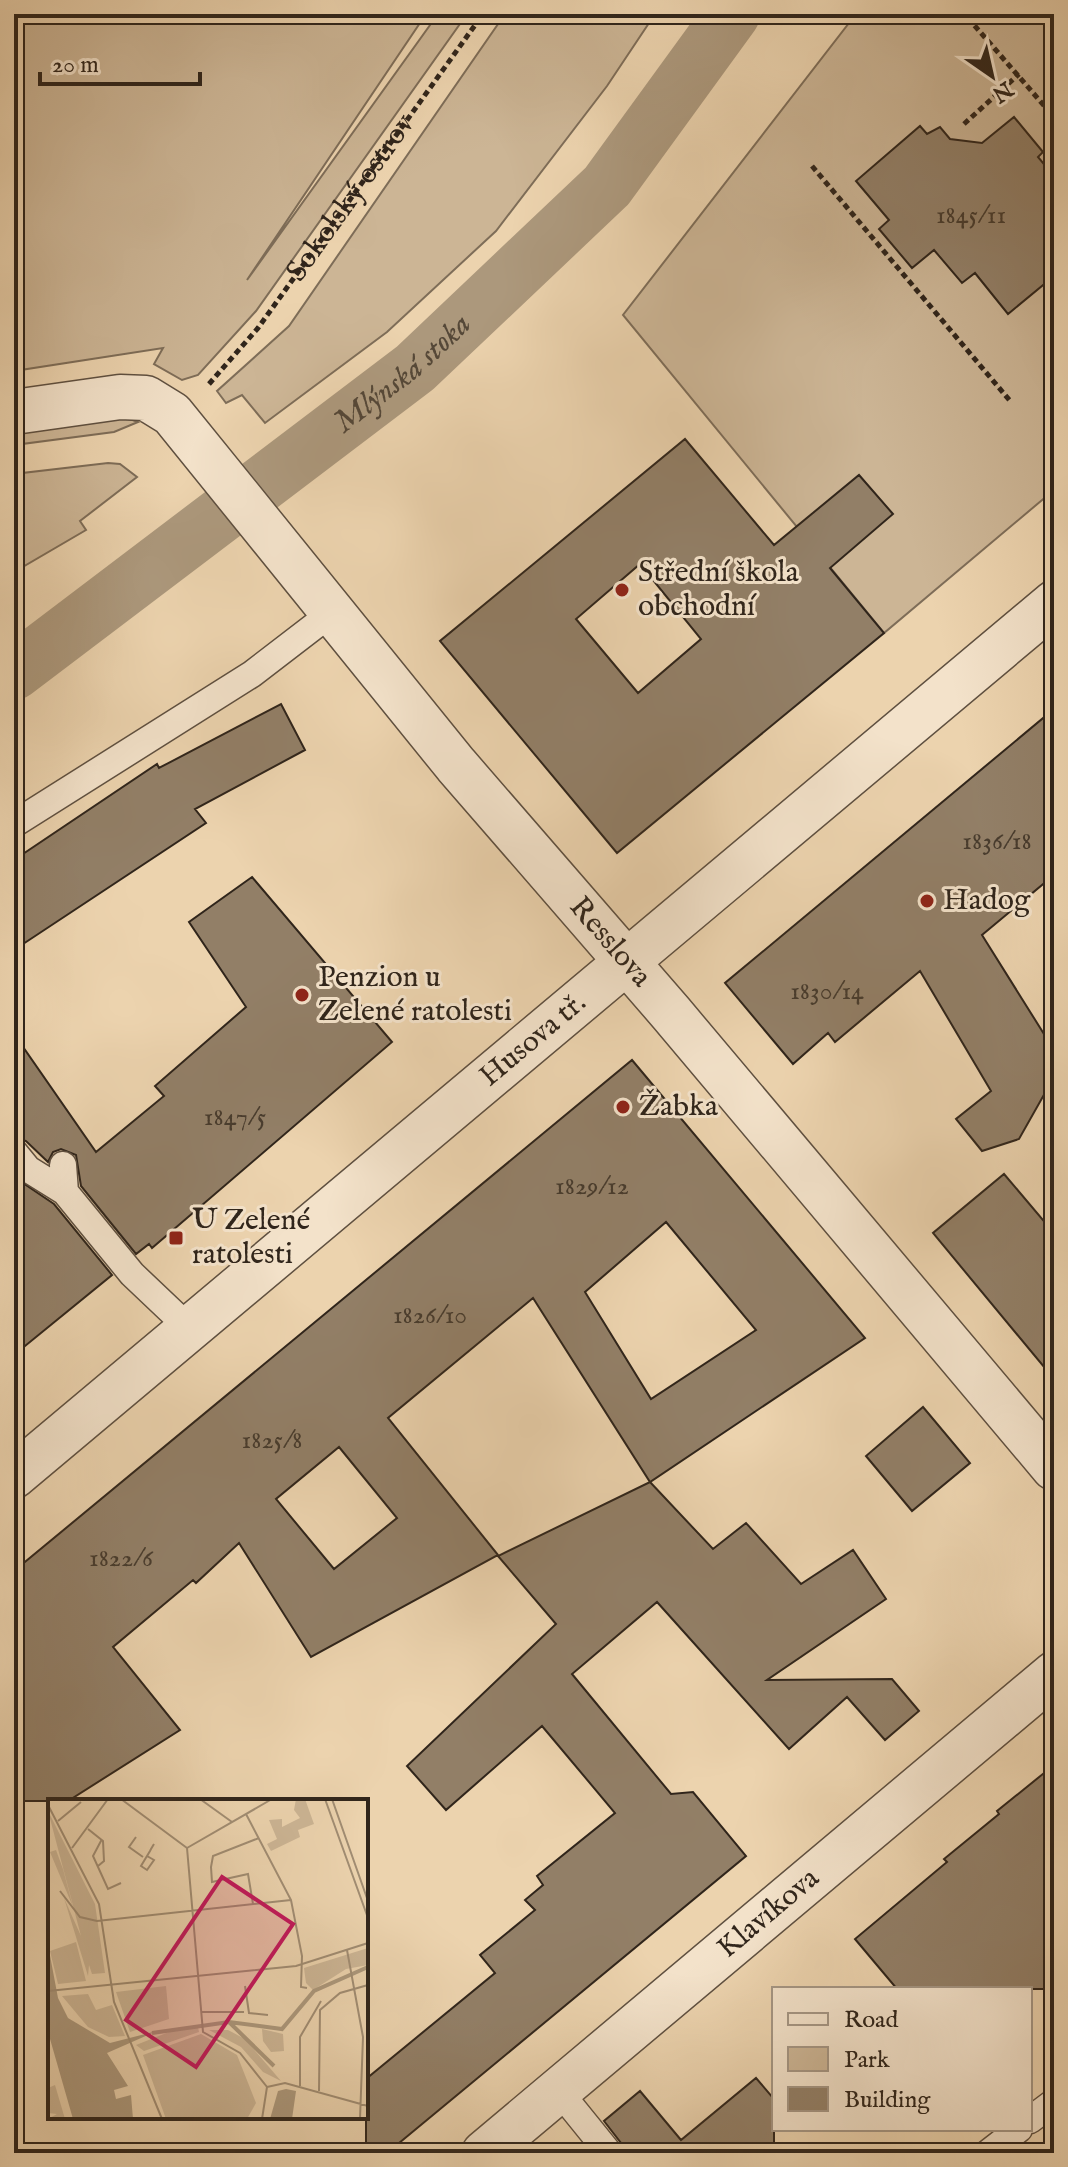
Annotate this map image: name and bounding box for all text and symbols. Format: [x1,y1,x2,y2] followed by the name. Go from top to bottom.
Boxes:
[40,36,200,86] scale bar
[952,36,1032,116] north arrow
[52,50,99,81] text: 20 m
[986,73,1019,108] text: N
[278,107,424,289] street label: Sokolský ostrov
[936,199,1006,232] house number: 1845/11
[325,305,480,443] water label: Mlýnská stoka
[638,554,799,626] place label: Střední škola obchodní
[613,581,631,599] marker: Střední škola obchodní
[962,825,1032,858] house number: 1836/18
[943,882,1031,920] place label: Hadog
[560,889,660,996] street label: Resslova
[918,892,936,910] marker: Hadog
[318,959,512,1031] place label: Penzion u Zelené ratolesti
[790,975,864,1008] house number: 1830/14
[472,984,594,1096] street label: Husova tř.
[293,986,311,1004] marker: Penzion u Zelené ratolesti
[639,1088,718,1126] place label: Žabka
[614,1098,632,1116] marker: Žabka
[204,1101,266,1134] house number: 1847/5
[555,1170,629,1203] house number: 1829/12
[192,1202,310,1274] place label: U Zelené ratolesti
[167,1229,185,1247] marker: U Zelené ratolesti
[393,1299,467,1332] house number: 1826/10
[242,1424,302,1457] house number: 1825/8
[89,1542,154,1575] house number: 1822/6
[48,1799,368,2119] inset map
[710,1860,828,1967] street label: Klavíkova
[772,1987,1032,2131] legend
[844,2005,898,2036] text: Road
[844,2045,890,2076] text: Park
[844,2085,931,2116] text: Building

